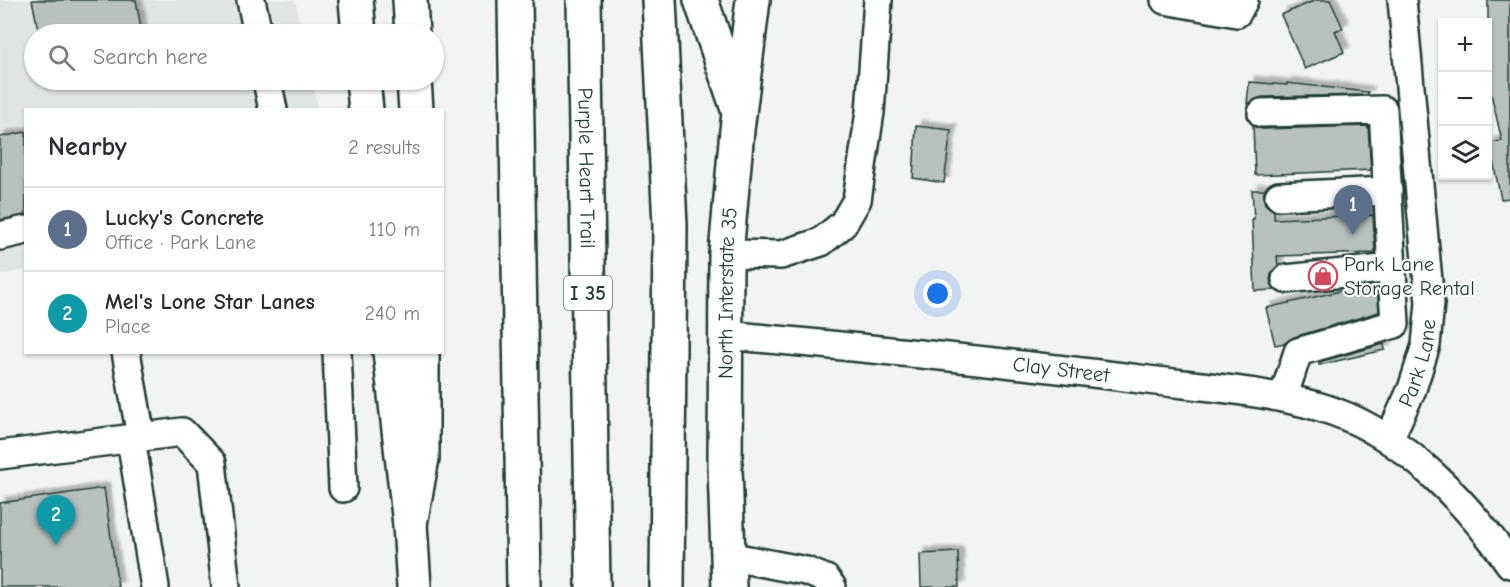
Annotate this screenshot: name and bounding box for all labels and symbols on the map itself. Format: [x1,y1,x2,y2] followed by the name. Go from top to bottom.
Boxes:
[573,87,600,249] street label: Purple Heart Trail
[1334,186,1372,235] pin: 1
[713,206,742,379] street label: North Interstate 35
[1344,252,1475,300] place label: Park Lane Storage Rental
[1307,260,1339,292] shop icon: Park Lane Storage Rental
[564,276,612,310] road number: I 35
[923,279,952,308] your location
[1393,318,1440,411] street label: Park Lane
[1011,352,1112,387] street label: Clay Street
[36,496,76,545] pin: 2

